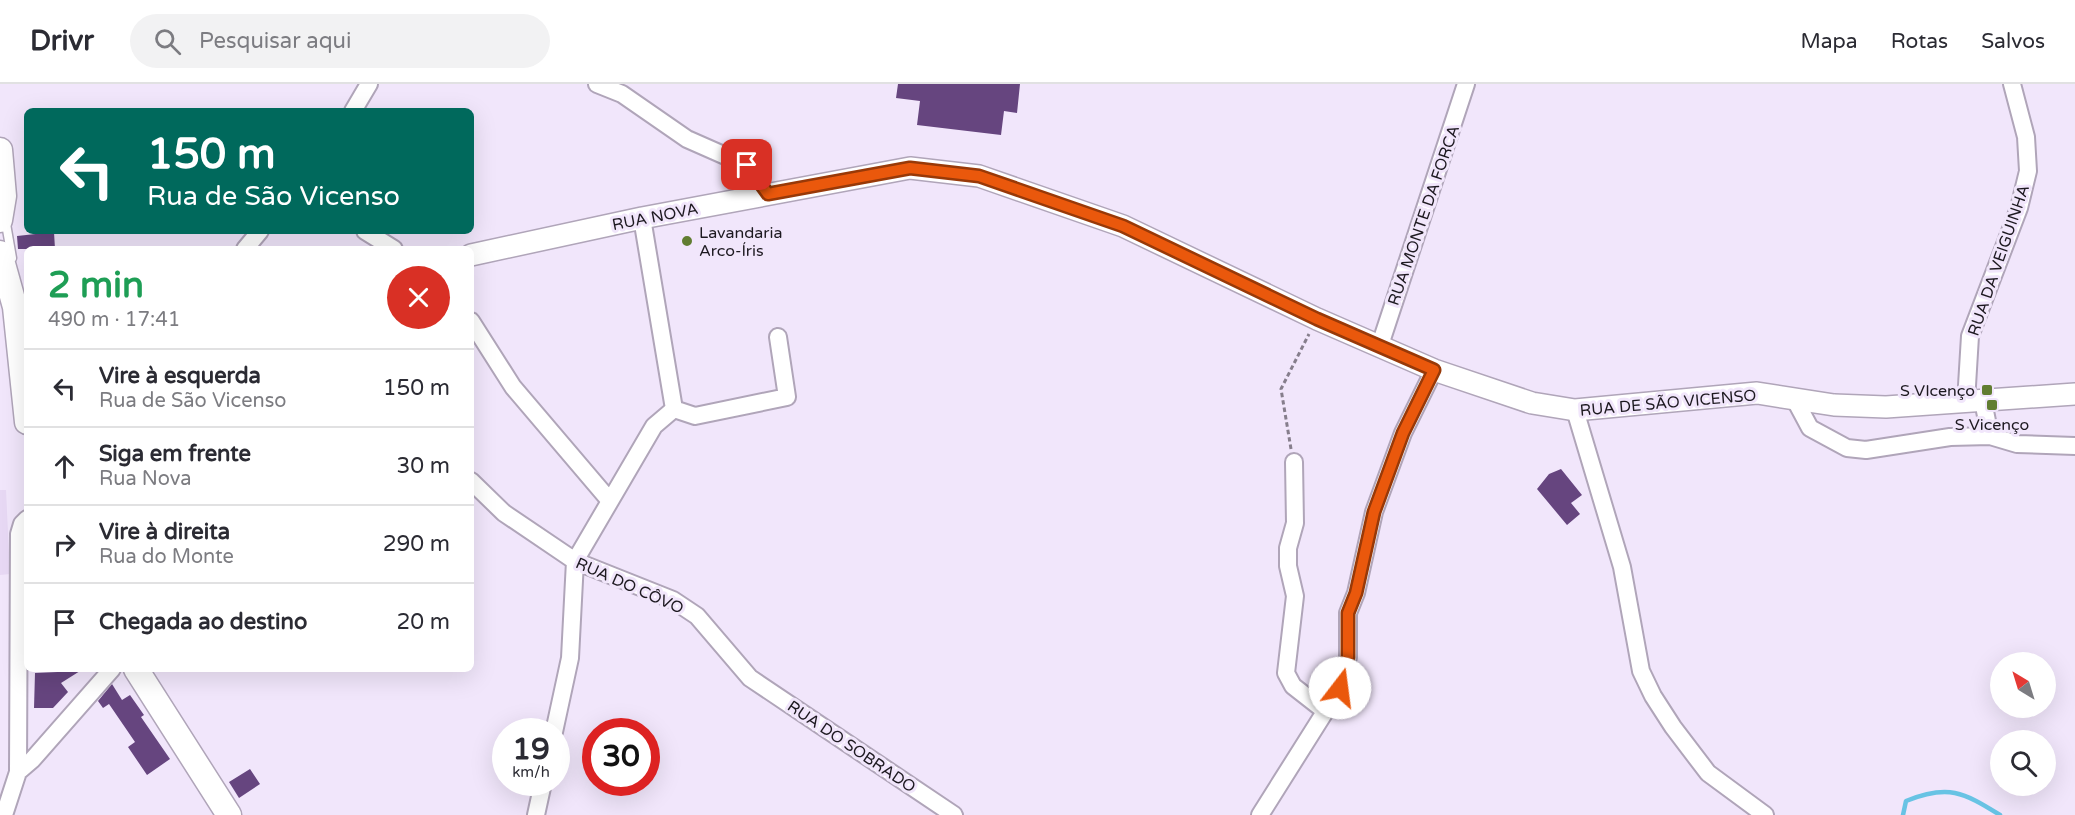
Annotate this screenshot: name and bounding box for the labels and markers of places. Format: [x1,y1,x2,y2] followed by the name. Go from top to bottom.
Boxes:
[721,139,772,190] pin
[699,223,782,261] place label: Lavandaria Arco-Íris
[680,234,694,248] marker: Lavandaria Arco-Íris
[1900,381,1975,401] place label: S VIcenço
[1980,383,1994,397] marker: S VIcenço
[1985,398,1999,412] marker: S Vicenço
[1955,415,2029,435] place label: S Vicenço

